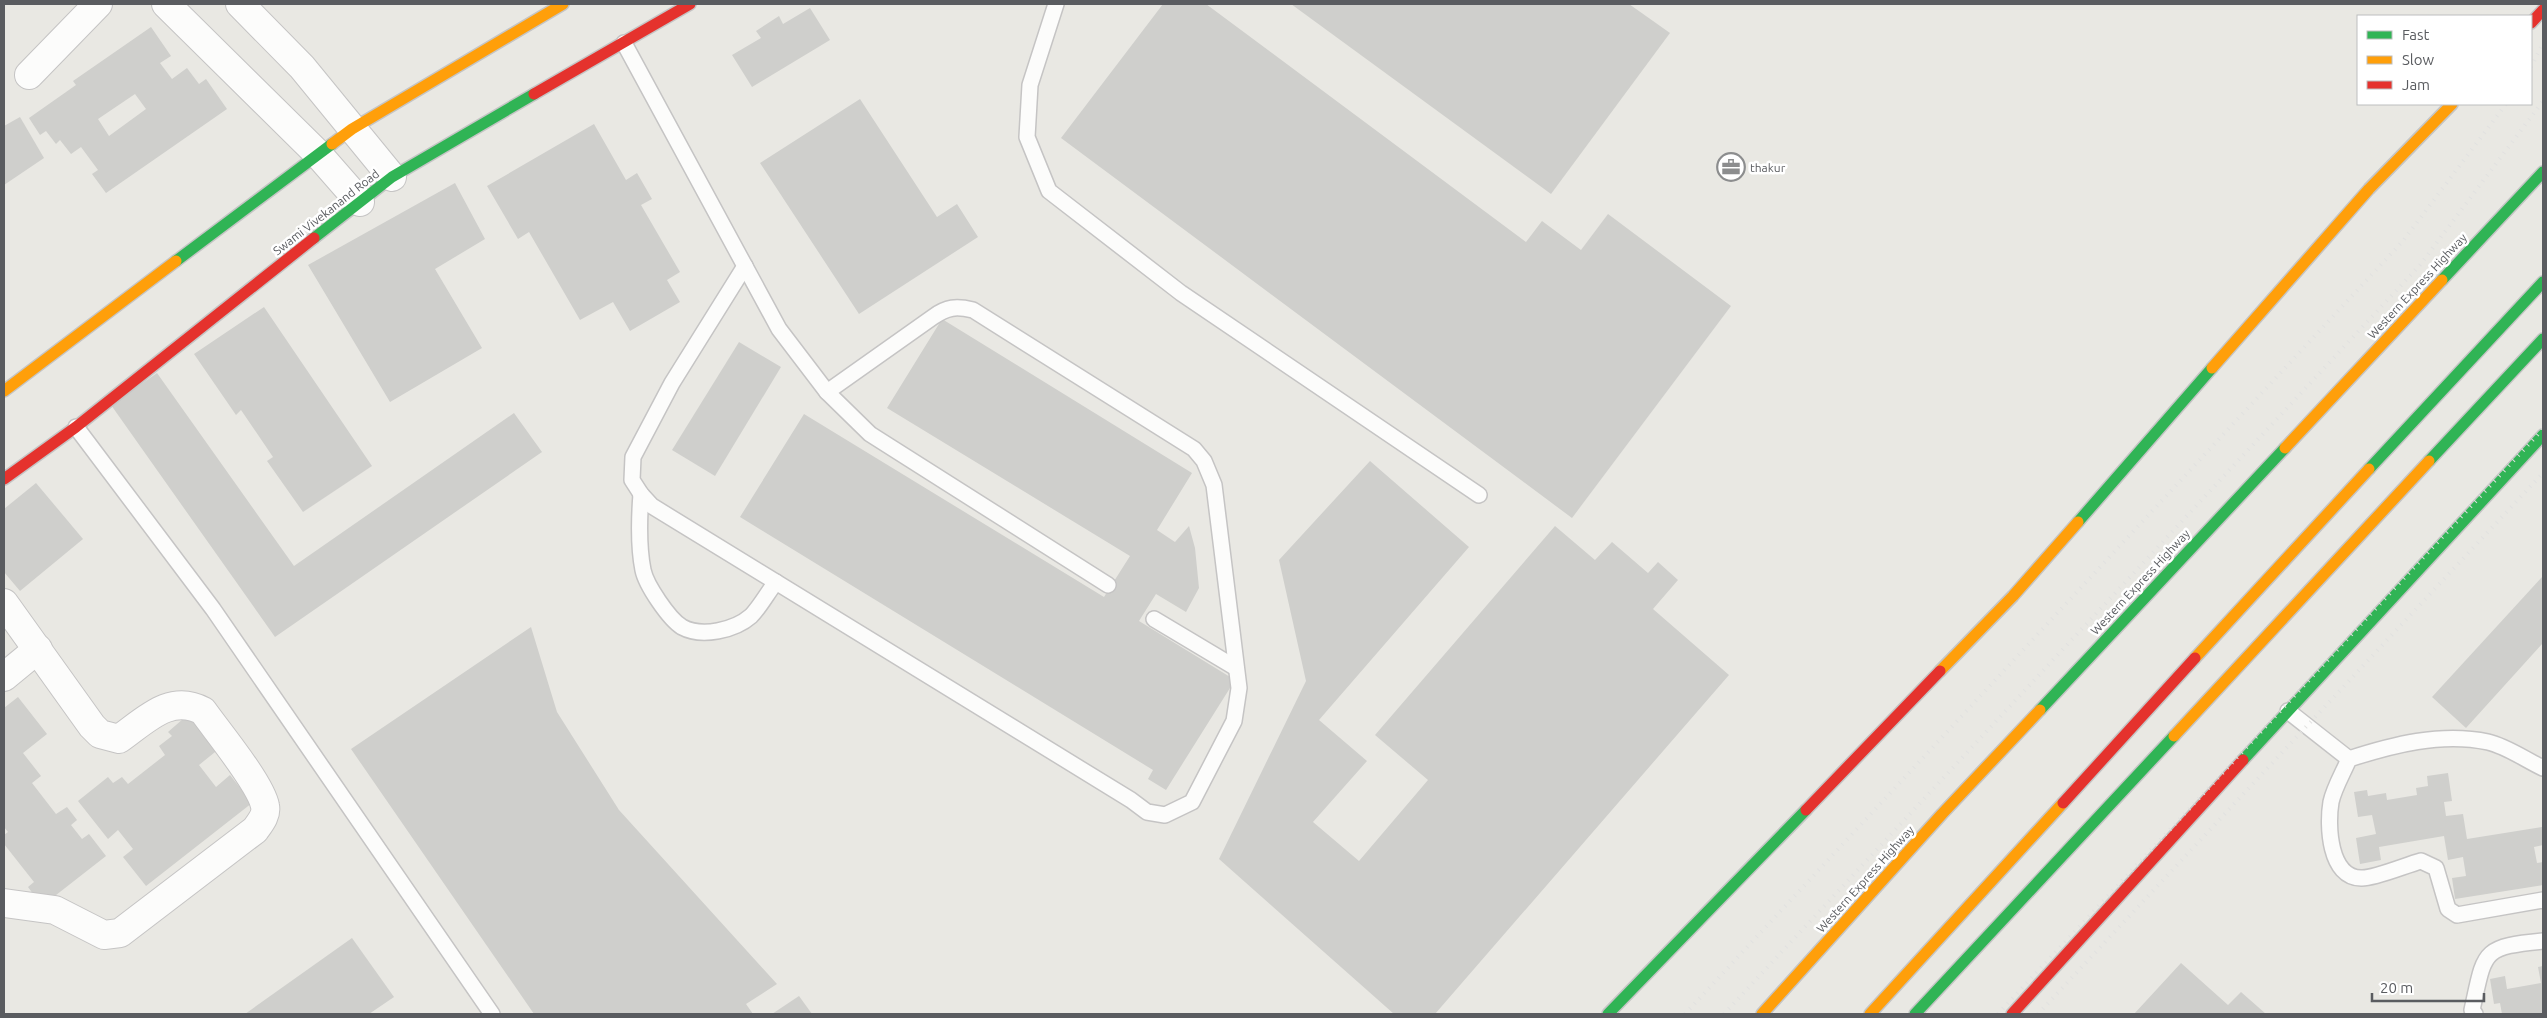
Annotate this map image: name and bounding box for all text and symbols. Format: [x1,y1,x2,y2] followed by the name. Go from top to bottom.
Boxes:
[2357,15,2532,105] legend
[2402,26,2430,43] text: Fast
[2402,51,2435,68] text: Slow
[2402,76,2430,93] text: Jam
[1716,152,1746,182] office icon: thakur
[1750,161,1786,174] place label: thakur
[271,167,381,257] street label: Swami Vivekanand Road
[2365,231,2469,341] street label: Western Express Highway
[2088,527,2192,637] street label: Western Express Highway
[1814,823,1916,935] street label: Western Express Highway
[2372,970,2484,1002] scale bar
[2380,979,2413,996] text: 20 m

